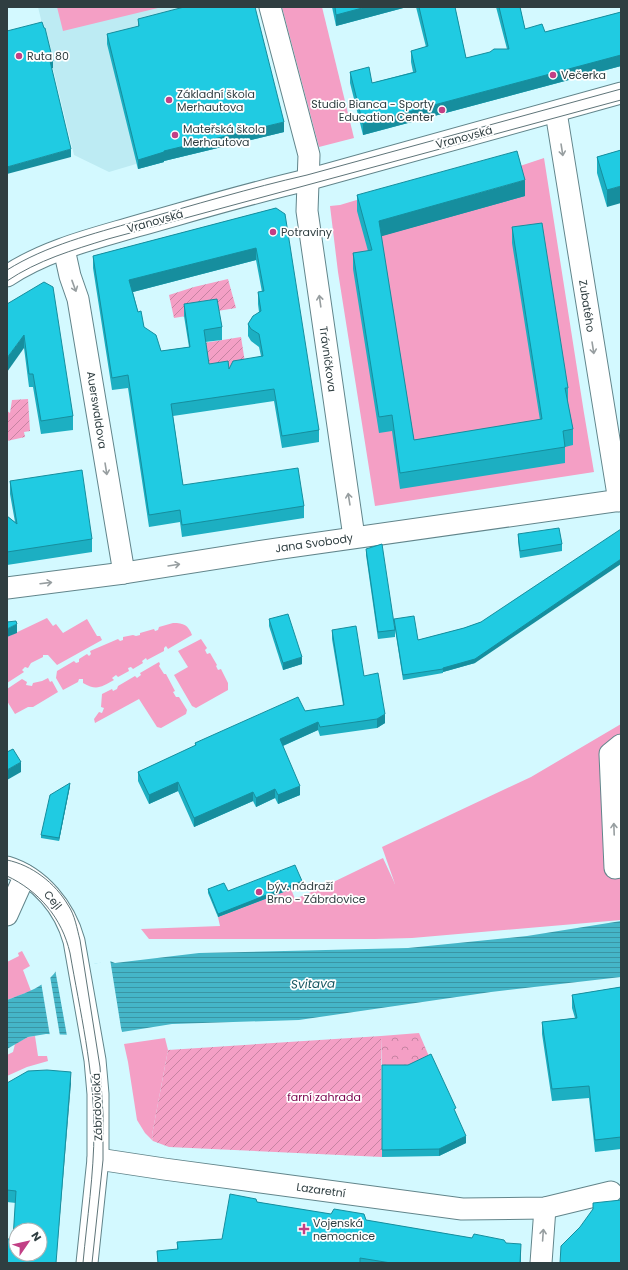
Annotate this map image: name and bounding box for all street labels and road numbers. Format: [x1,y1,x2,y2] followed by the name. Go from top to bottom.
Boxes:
[434,122,494,152] street label: Vranovská
[125,205,185,237] street label: Vranovská
[575,279,599,333] street label: Zubatého
[315,325,341,393] street label: Trávníčkova
[83,370,111,450] street label: Auerswaldova
[274,530,355,556] street label: Jana Svobody
[40,887,66,913] street label: Cejl
[88,1073,106,1141] street label: Zábrdovická
[295,1179,347,1201] street label: Lazaretní

